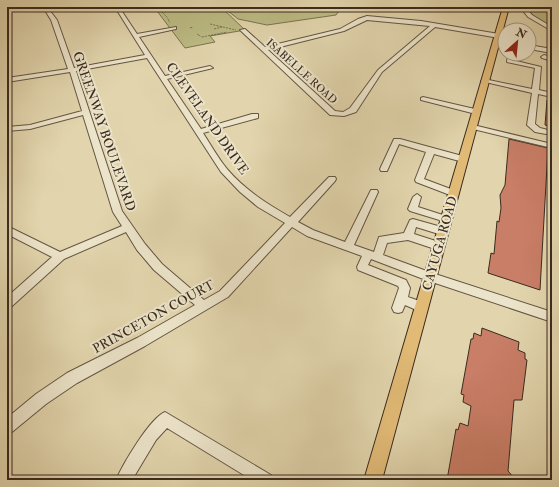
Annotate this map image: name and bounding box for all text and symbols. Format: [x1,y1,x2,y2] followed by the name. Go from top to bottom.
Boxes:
[497,22,537,62] north arrow
[513,25,530,42] text: N
[263,36,340,107] street label: ISABELLE ROAD
[69,49,139,213] street label: GREENWAY BOULEVARD
[162,59,252,178] street label: CLEVELAND DRIVE
[419,194,461,292] street label: CAYUGA ROAD
[90,277,217,357] street label: PRINCETON COURT

